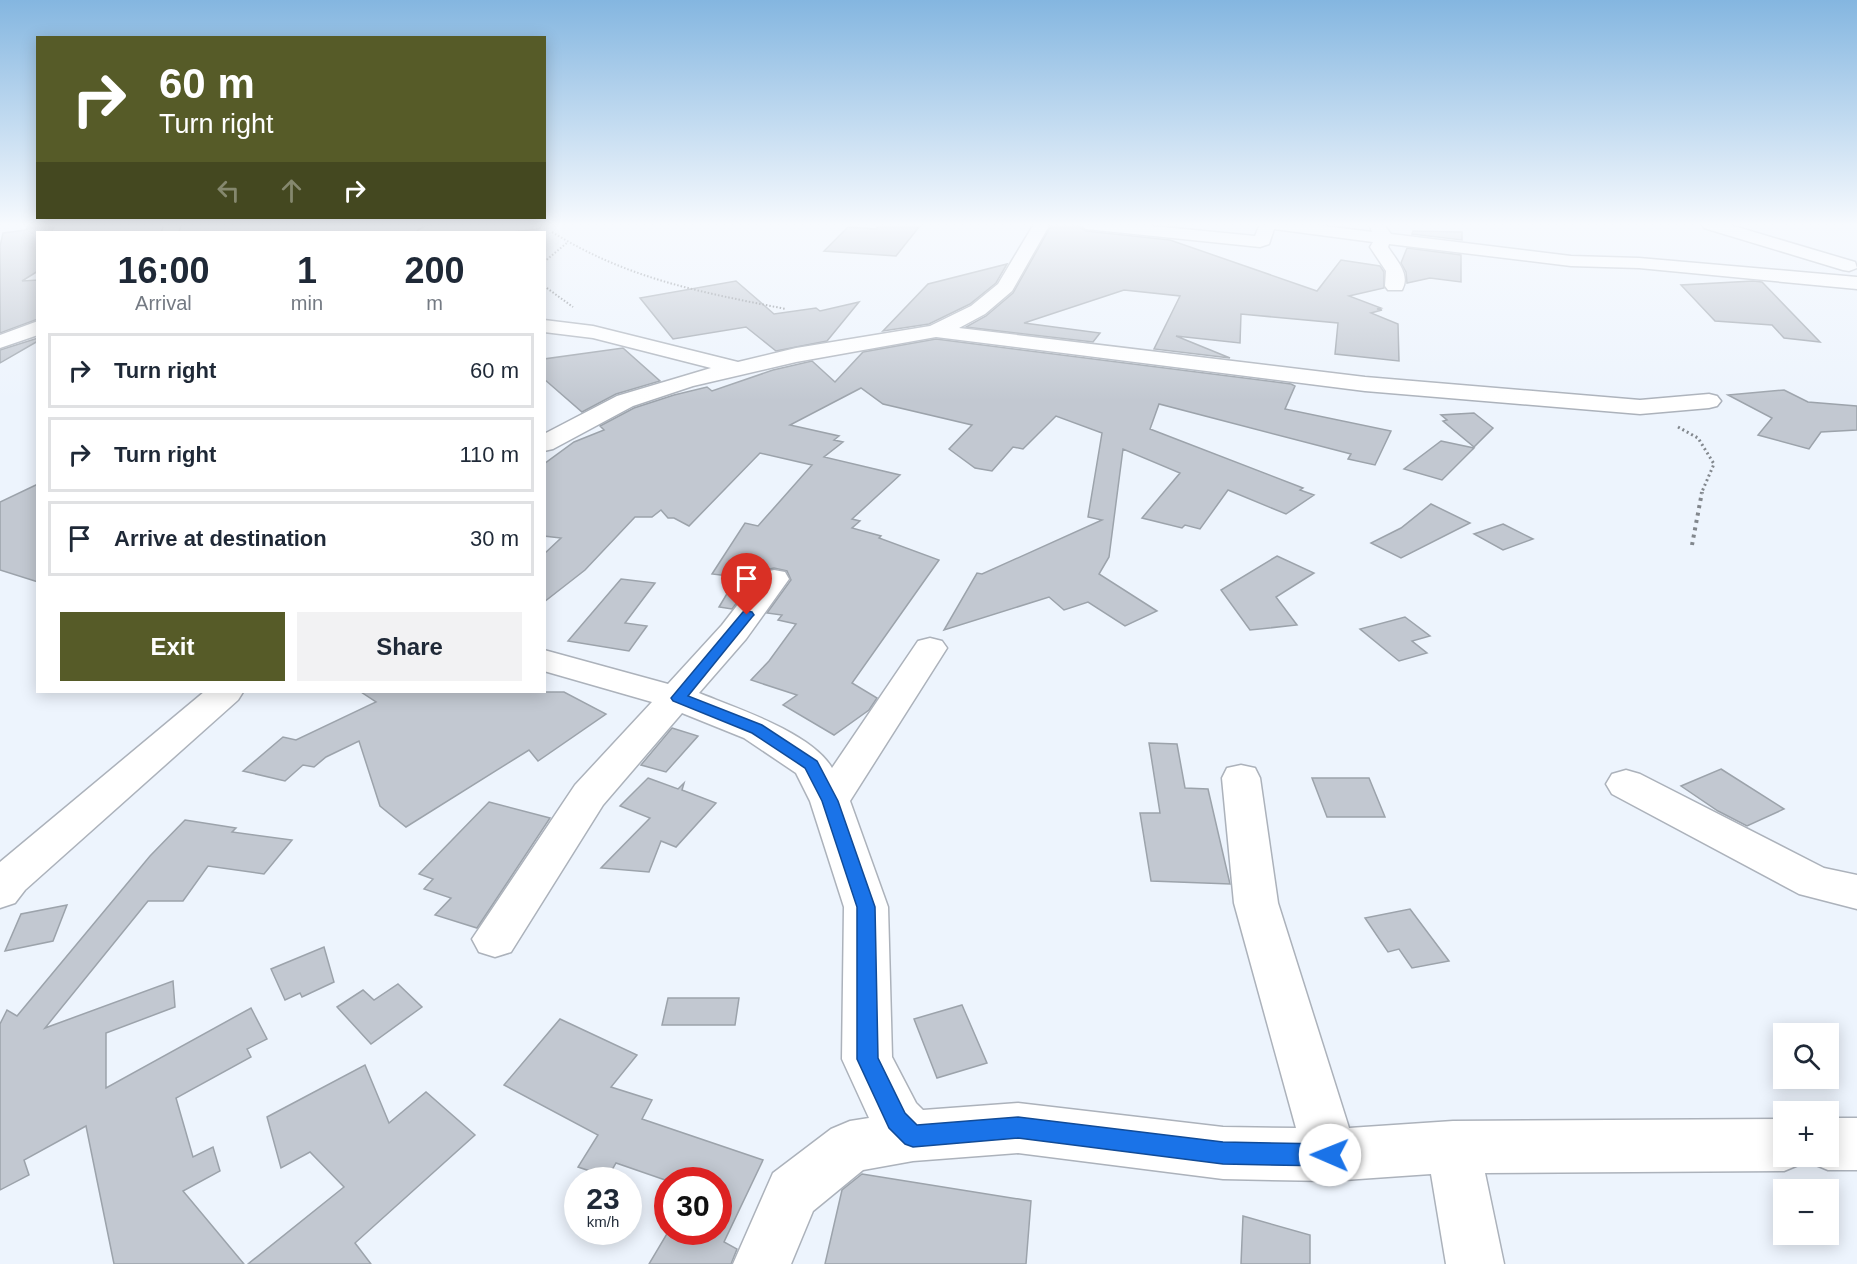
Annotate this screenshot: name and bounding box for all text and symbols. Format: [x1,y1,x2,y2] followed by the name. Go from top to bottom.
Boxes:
[60,60,138,138] icon: right
[159,60,255,107] text: 60 m
[159,109,274,139] text: Turn right
[212,174,245,207] icon: left
[275,174,308,207] icon: ahead
[338,174,371,207] icon: right
[117,250,209,291] text: 16:00
[297,250,317,291] text: 1
[404,250,465,291] text: 200
[135,292,192,314] text: Arrival
[291,292,323,314] text: min
[426,292,443,314] text: m
[63,354,96,387] icon: right
[114,358,216,383] text: Turn right
[470,358,519,383] text: 60 m
[63,438,96,471] icon: right
[114,442,216,467] text: Turn right
[459,442,519,467] text: 110 m
[63,522,96,555] icon: arrive
[114,526,327,551] text: Arrive at destination
[470,526,519,551] text: 30 m
[721,553,772,615] pin
[730,562,763,595] icon: arrive
[60,612,285,681] button: Exit
[297,612,522,681] button: Share
[1773,1023,1839,1245] map controls
[1773,1023,1839,1089] button: search
[1773,1101,1839,1167] button: +
[1298,1123,1362,1187] position arrow
[654,1167,732,1245] speed limit sign: 30
[1773,1179,1839,1245] button: −
[586,1182,620,1215] text: 23
[587,1213,619,1230] text: km/h

